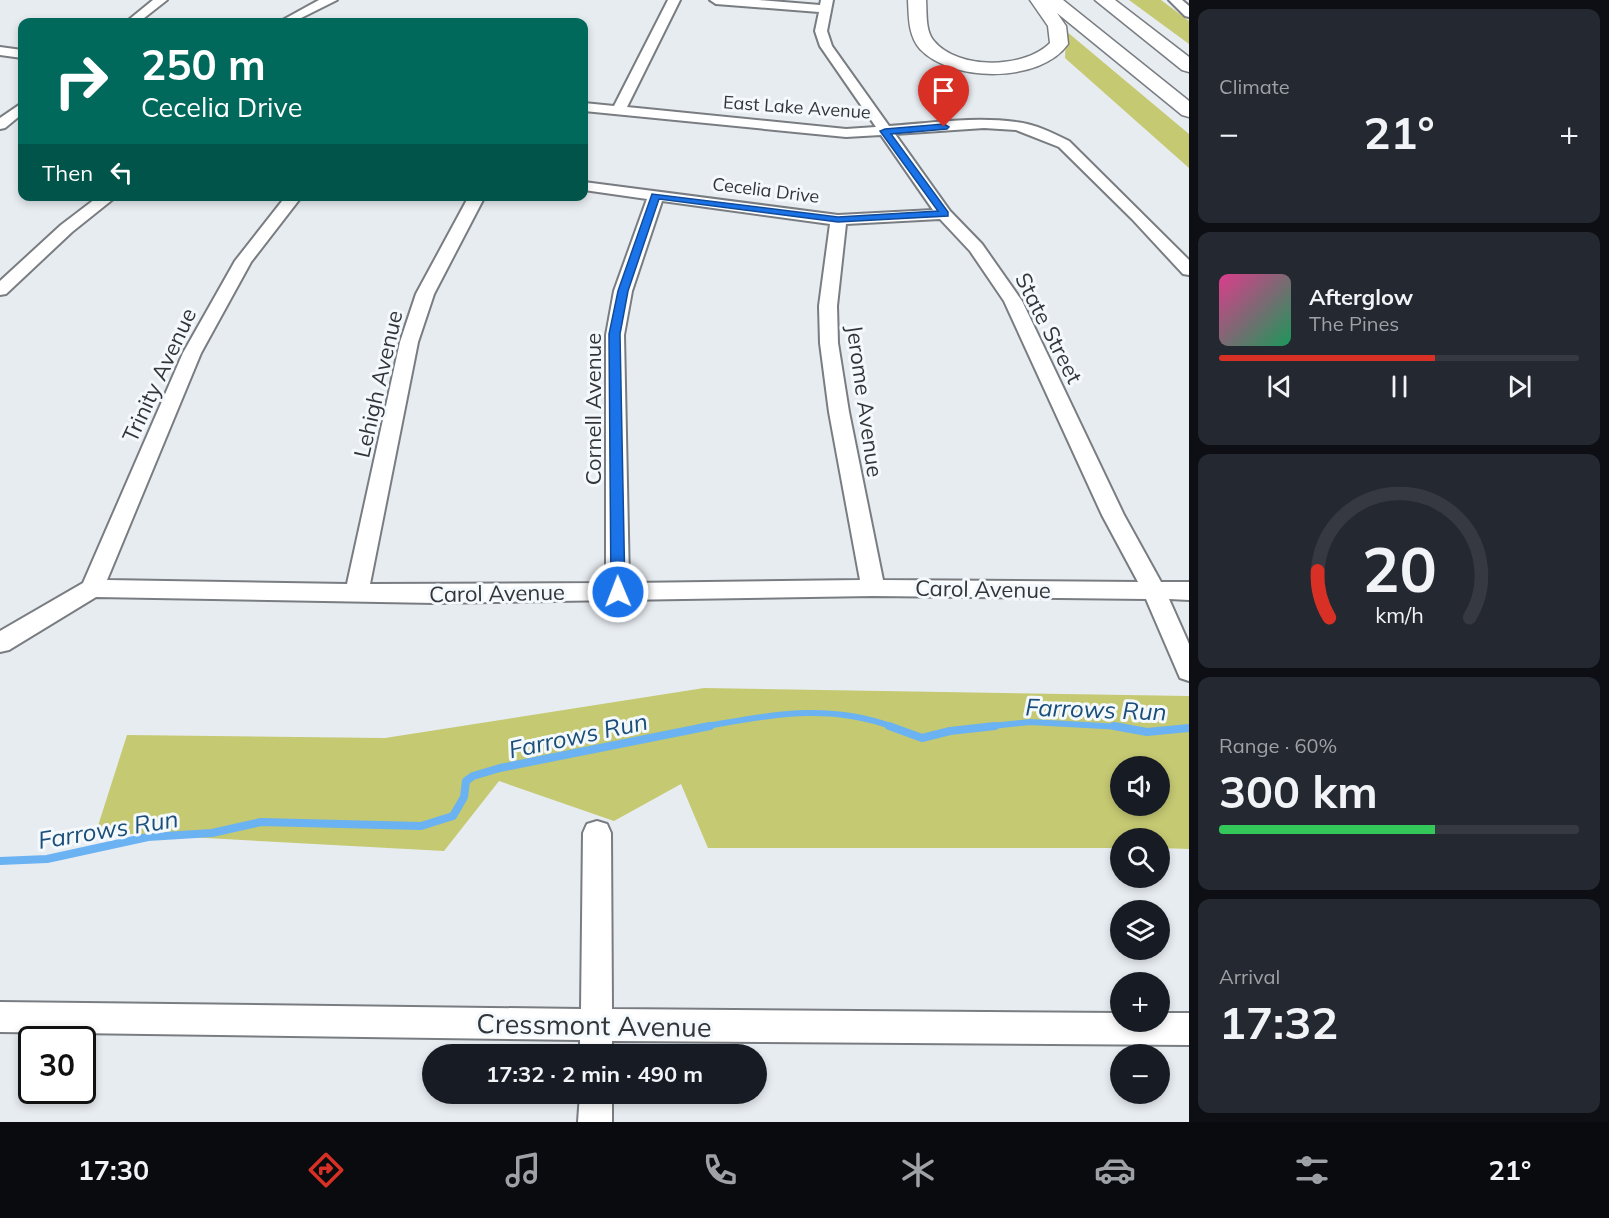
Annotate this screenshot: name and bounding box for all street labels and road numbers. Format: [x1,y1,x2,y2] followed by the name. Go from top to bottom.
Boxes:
[722,90,872,124] street label: East Lake Avenue
[711,172,821,208] street label: Cecelia Drive
[1009,268,1089,388] street label: State Street
[116,303,202,447] street label: Trinity Avenue
[347,308,409,460] street label: Lehigh Avenue
[840,323,890,479] street label: Jerome Avenue
[579,333,607,485] street label: Cornell Avenue
[915,574,1051,604] street label: Carol Avenue
[429,578,565,608] street label: Carol Avenue
[476,1006,712,1044] street label: Cressmont Avenue

